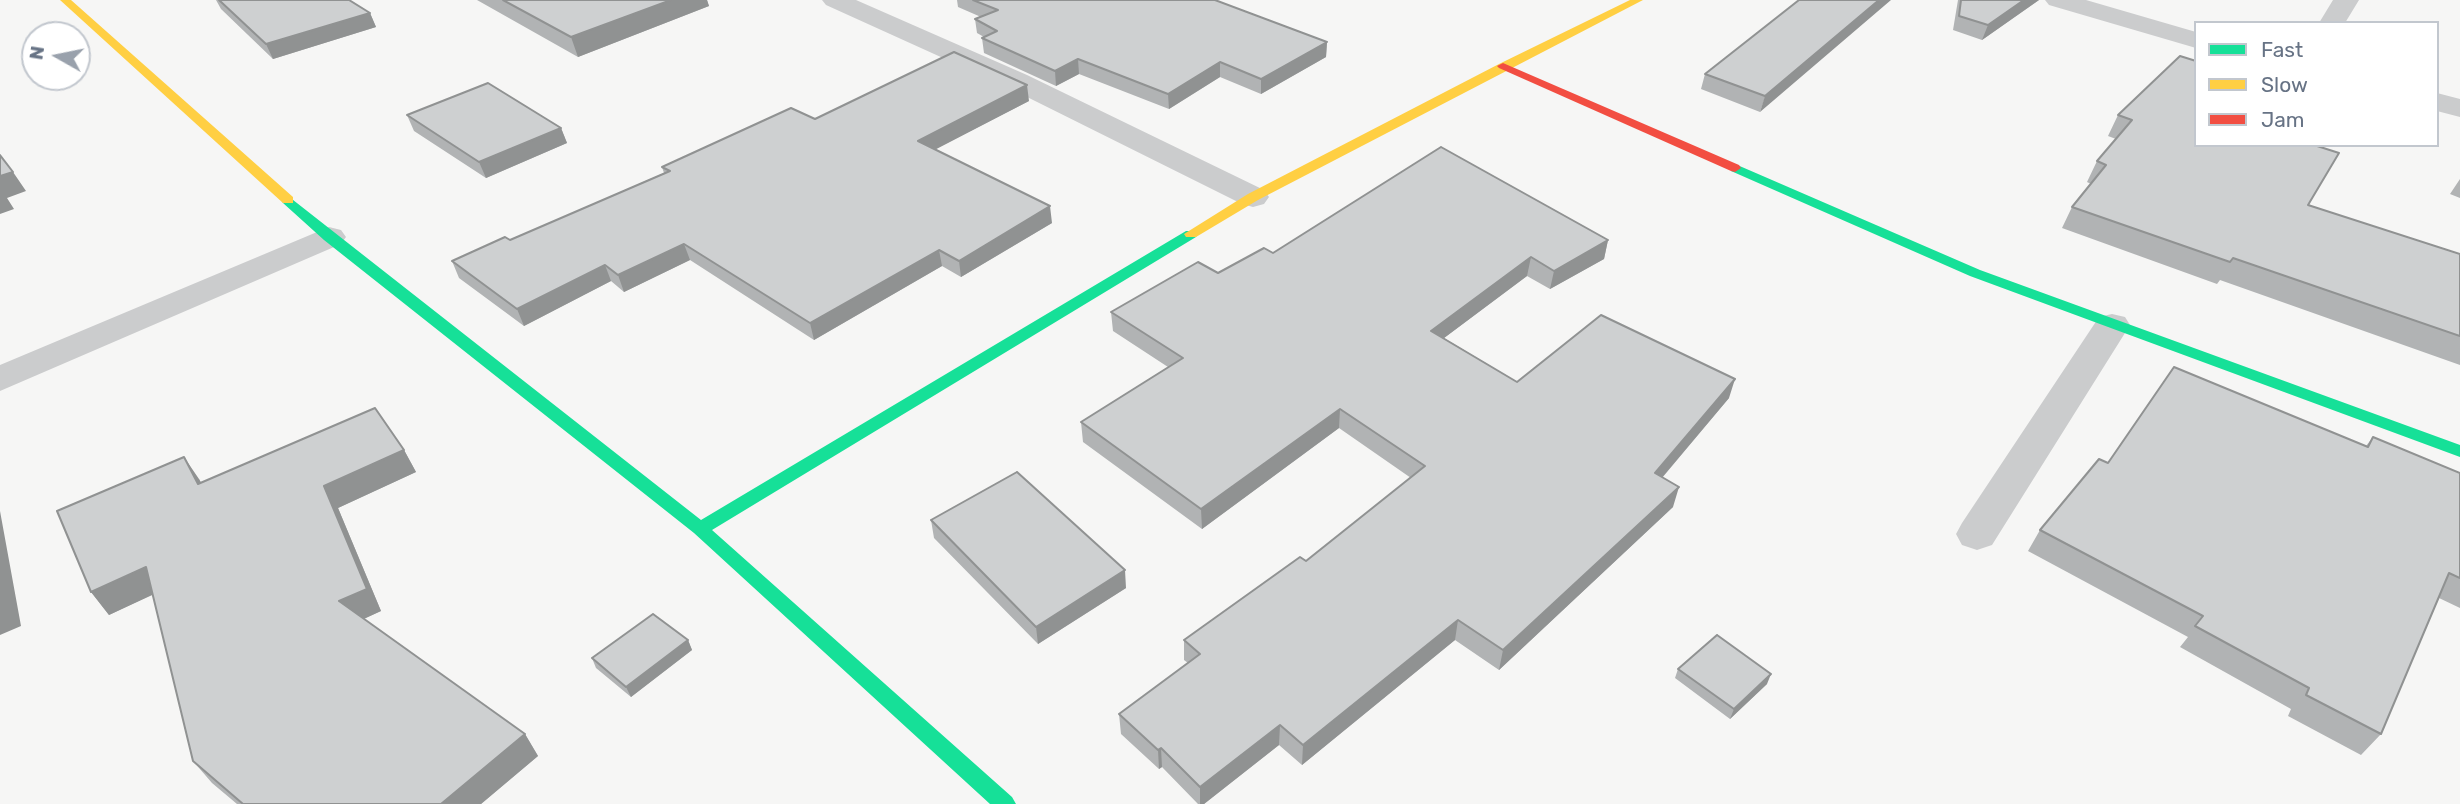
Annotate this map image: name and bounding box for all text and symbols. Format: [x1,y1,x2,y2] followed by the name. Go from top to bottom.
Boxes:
[21,21,91,91] north arrow
[2194,21,2439,147] legend
[2261,37,2303,62] text: Fast
[24,44,49,62] text: N
[2261,72,2308,97] text: Slow
[2261,107,2305,132] text: Jam

